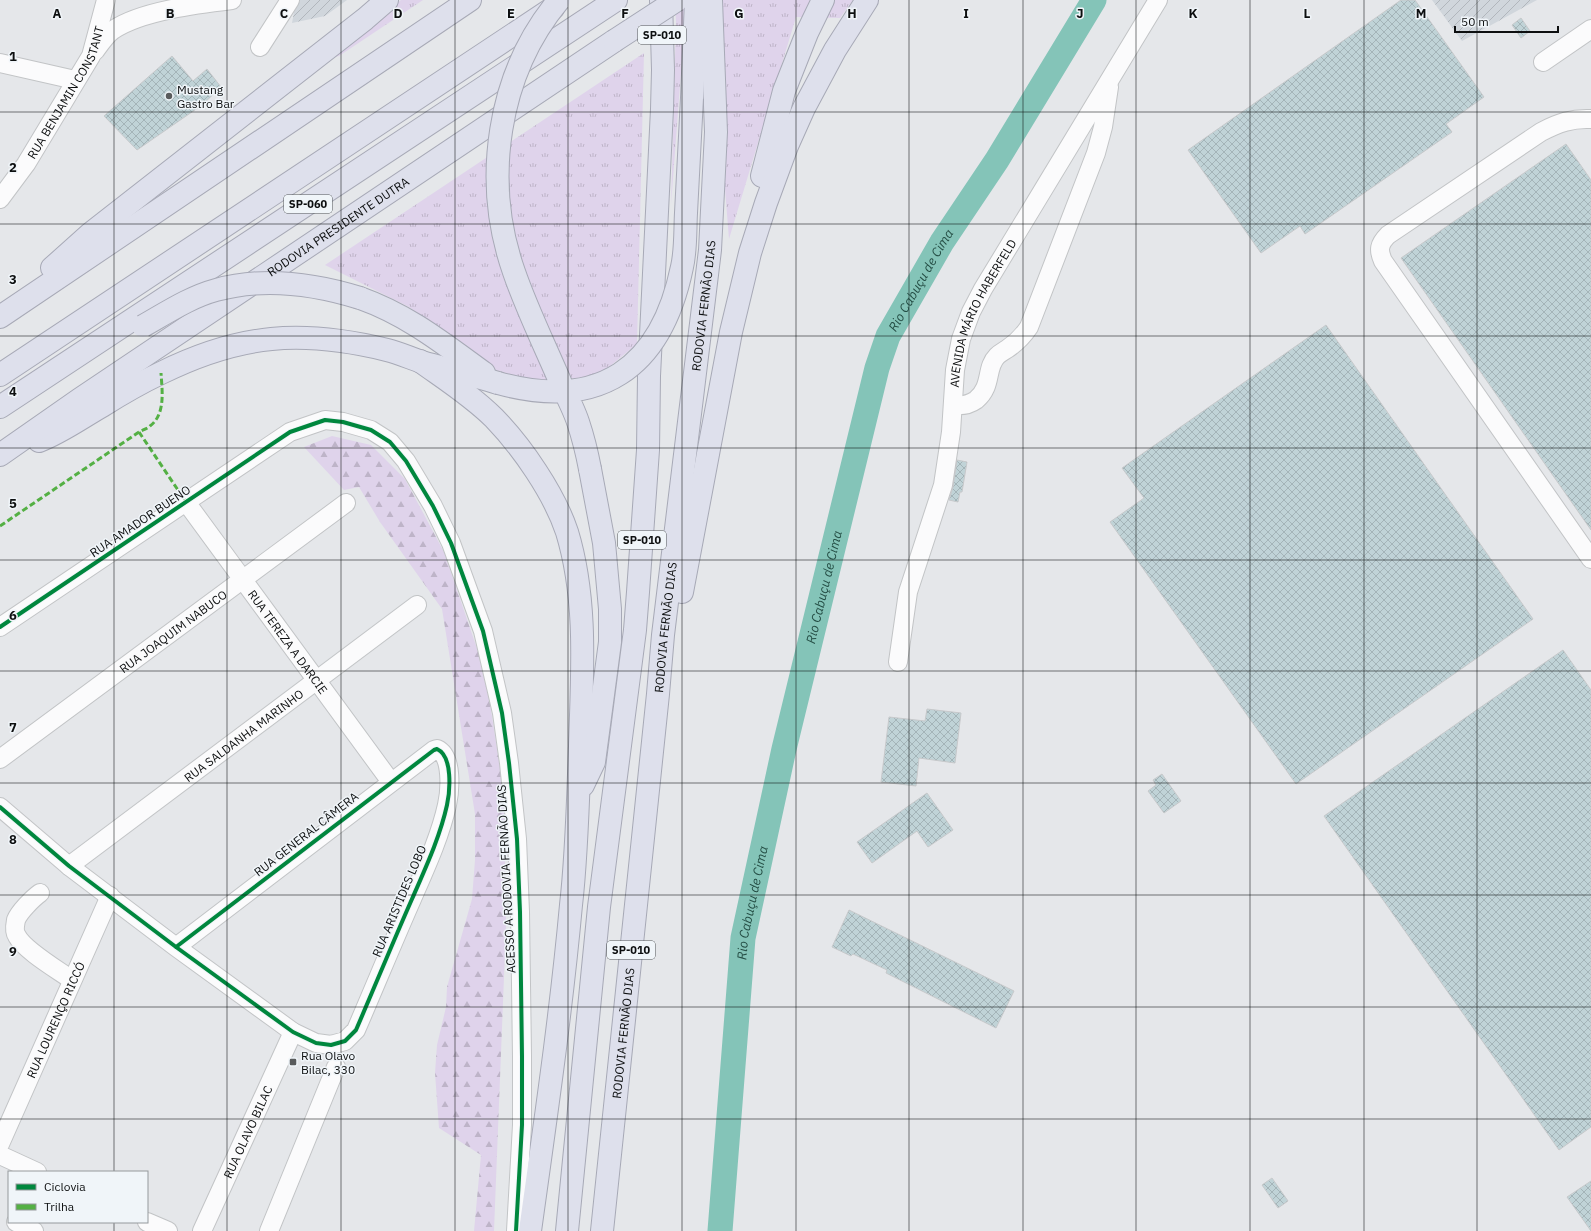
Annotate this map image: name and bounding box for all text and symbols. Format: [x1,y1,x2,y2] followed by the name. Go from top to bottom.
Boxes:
[53,5,62,22] text: A
[166,5,175,22] text: B
[280,5,289,22] text: C
[393,5,403,22] text: D
[507,5,515,22] text: E
[621,5,629,22] text: F
[734,5,744,22] text: G
[847,5,857,22] text: H
[963,5,969,22] text: I
[1076,5,1084,22] text: J
[1188,5,1198,22] text: K
[1304,5,1311,22] text: L
[1416,5,1426,22] text: M
[1455,8,1558,34] scale bar
[1461,14,1489,29] text: 50 m
[24,24,106,161] street label: RUA BENJAMIN CONSTANT
[638,26,686,44] road number: SP-010
[9,48,17,65] text: 1
[177,82,235,111] place label: Mustang Gastro Bar
[164,91,174,101] marker: Mustang Gastro Bar
[9,159,17,176] text: 2
[264,173,412,279] street label: RODOVIA PRESIDENTE DUTRA
[284,195,332,213] road number: SP-060
[884,225,957,334] water label: Rio Cabuçu de Cima
[946,236,1019,388] street label: AVENIDA MÁRIO HABERFELD
[688,240,718,372] street label: RODOVIA FERNÃO DIAS
[9,271,17,288] text: 3
[9,383,17,400] text: 4
[87,482,193,560] street label: RUA AMADOR BUENO
[9,495,17,512] text: 5
[802,529,846,645] water label: Rio Cabuçu de Cima
[618,531,666,549] road number: SP-010
[651,561,679,693] street label: RODOVIA FERNÃO DIAS
[116,586,230,676] street label: RUA JOAQUIM NABUCO
[245,587,331,697] street label: RUA TEREZA A DARCIE
[9,607,17,624] text: 6
[181,686,306,785] street label: RUA SALDANHA MARINHO
[9,719,17,736] text: 7
[494,784,518,974] street label: ACESSO A RODOVIA FERNÃO DIAS
[251,788,361,879] street label: RUA GENERAL CÂMERA
[9,831,17,848] text: 8
[369,843,429,959] street label: RUA ARISTIDES LOBO
[733,844,771,960] water label: Rio Cabuçu de Cima
[607,941,655,959] road number: SP-010
[9,943,17,960] text: 9
[23,959,87,1080] street label: RUA LOURENÇO RICCÓ
[608,967,637,1099] street label: RODOVIA FERNÃO DIAS
[301,1048,356,1077] place label: Rua Olavo Bilac, 330
[288,1057,298,1067] marker: Rua Olavo Bilac, 330
[220,1083,275,1181] street label: RUA OLAVO BILAC
[8,1171,148,1223] legend
[44,1179,86,1194] text: Ciclovia
[44,1199,75,1214] text: Trilha

